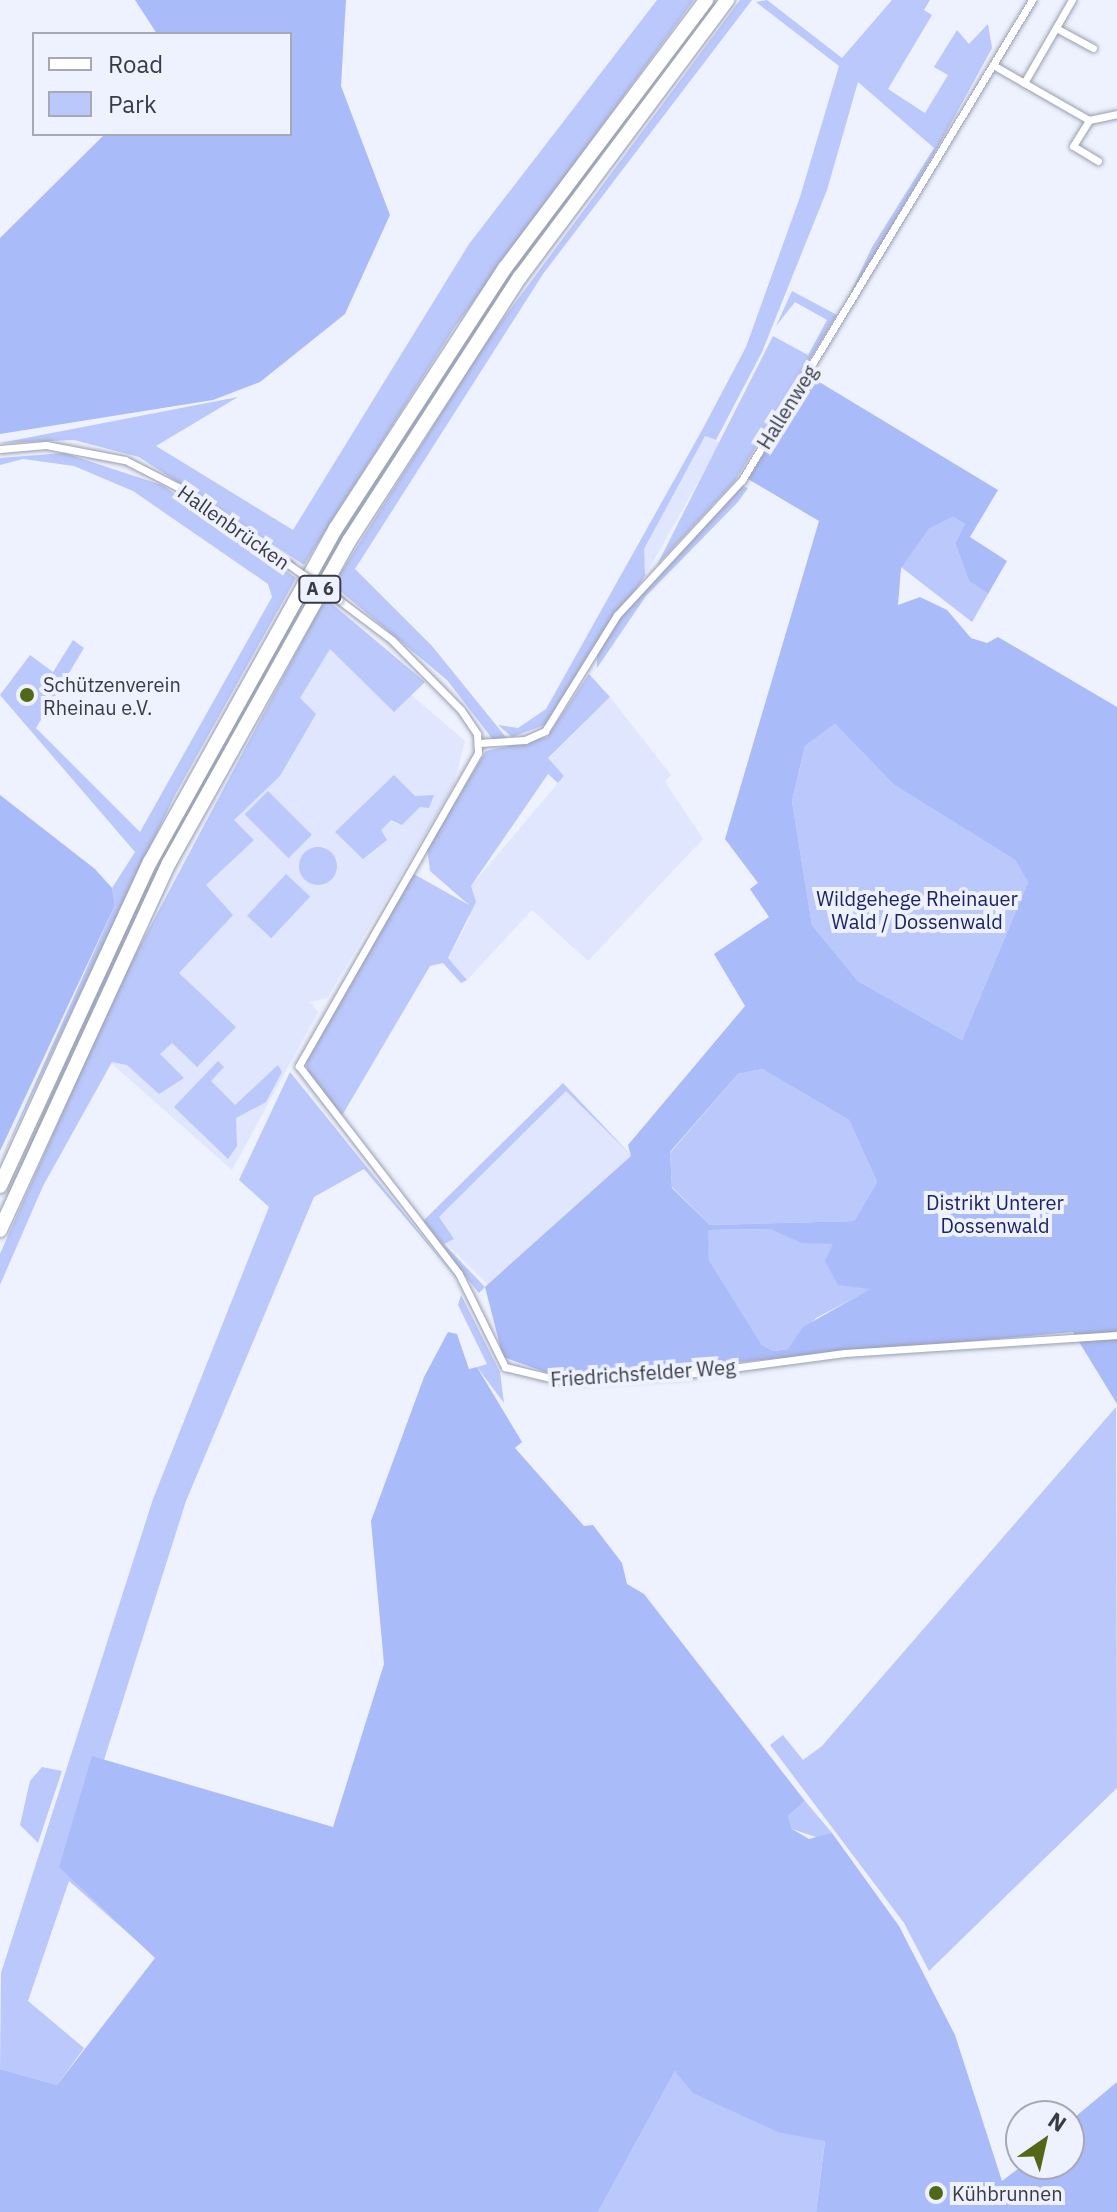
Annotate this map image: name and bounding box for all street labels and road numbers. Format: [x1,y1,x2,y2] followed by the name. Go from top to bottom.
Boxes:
[752,361,822,453] street label: Hallenweg
[174,480,294,574] street label: Hallenbrücken
[298,575,342,603] road number: A 6
[550,1355,736,1391] street label: Friedrichsfelder Weg

